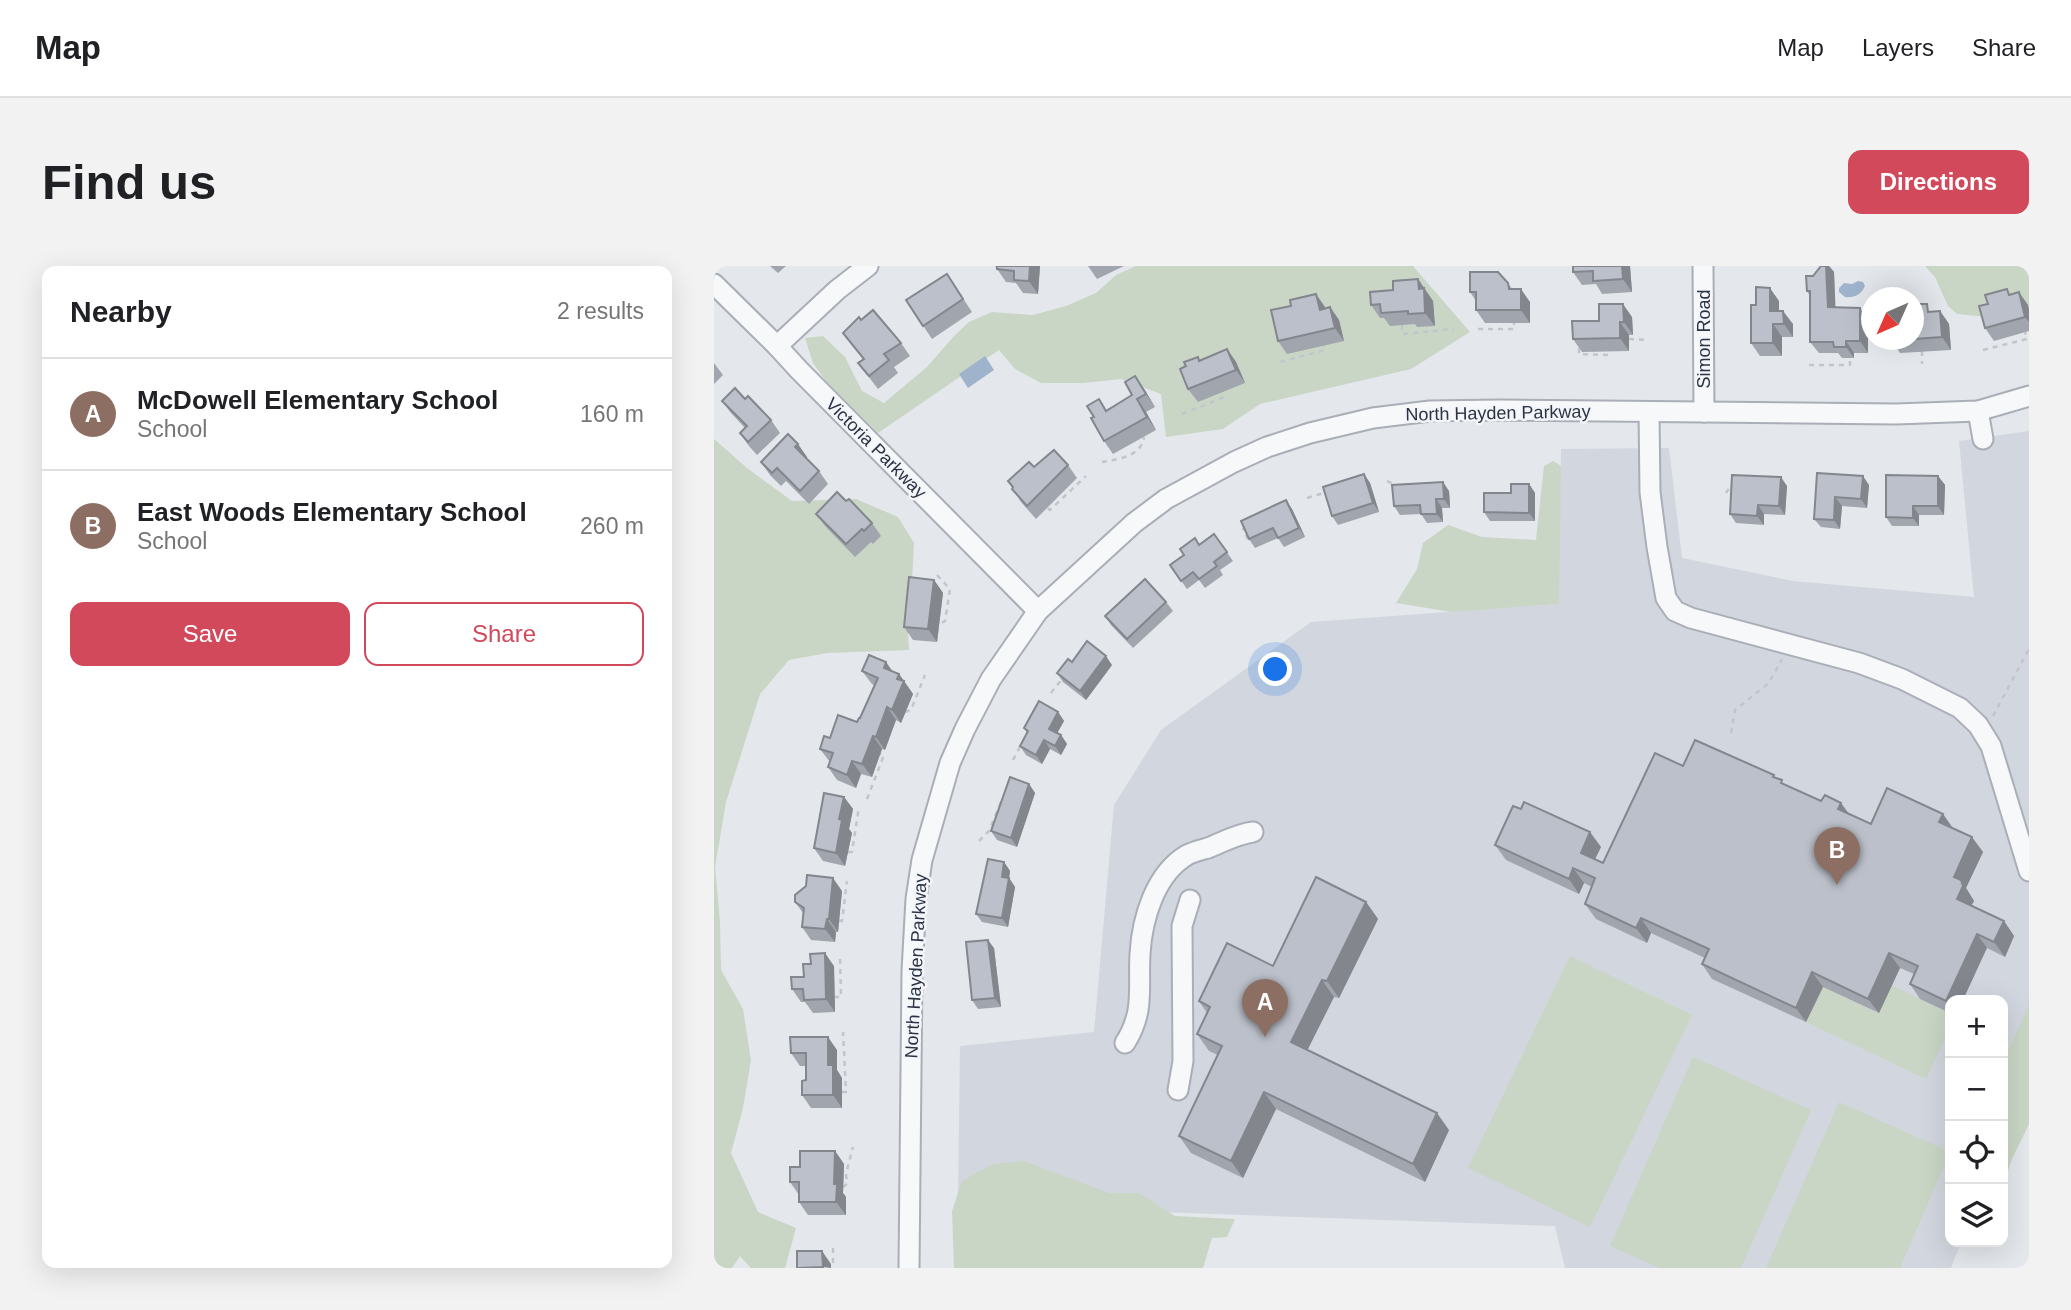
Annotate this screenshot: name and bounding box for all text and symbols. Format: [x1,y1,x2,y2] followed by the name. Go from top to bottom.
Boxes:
[35,29,101,66] text: Map
[1777,34,1824,61] text: Map
[1862,34,1934,61] text: Layers
[1972,34,2036,61] text: Share
[1848,150,2029,214] button: Directions
[42,155,216,209] text: Find us
[1861,287,1924,350] north arrow
[1694,289,1714,389] street label: Simon Road
[70,295,172,328] text: Nearby
[557,298,644,324] text: 2 results
[137,385,498,415] text: McDowell Elementary School
[822,394,930,502] street label: Victoria Parkway
[85,401,101,427] text: A
[580,401,644,427] text: 160 m
[1405,401,1591,425] street label: North Hayden Parkway
[137,416,207,442] text: School
[137,497,527,527] text: East Woods Elementary School
[85,513,101,539] text: B
[580,513,644,539] text: 260 m
[137,528,207,554] text: School
[70,602,350,666] button: Save
[364,602,644,666] button: Share
[1258,652,1292,686] your location
[1814,827,1860,885] pin: B
[901,873,931,1059] street label: North Hayden Parkway
[1242,979,1288,1037] pin: A
[1945,995,2008,1247] map controls
[1945,995,2008,1058] button: +
[1945,1058,2008,1121] button: −
[1945,1121,2008,1184] button: locate
[1945,1184,2008,1247] button: layers

